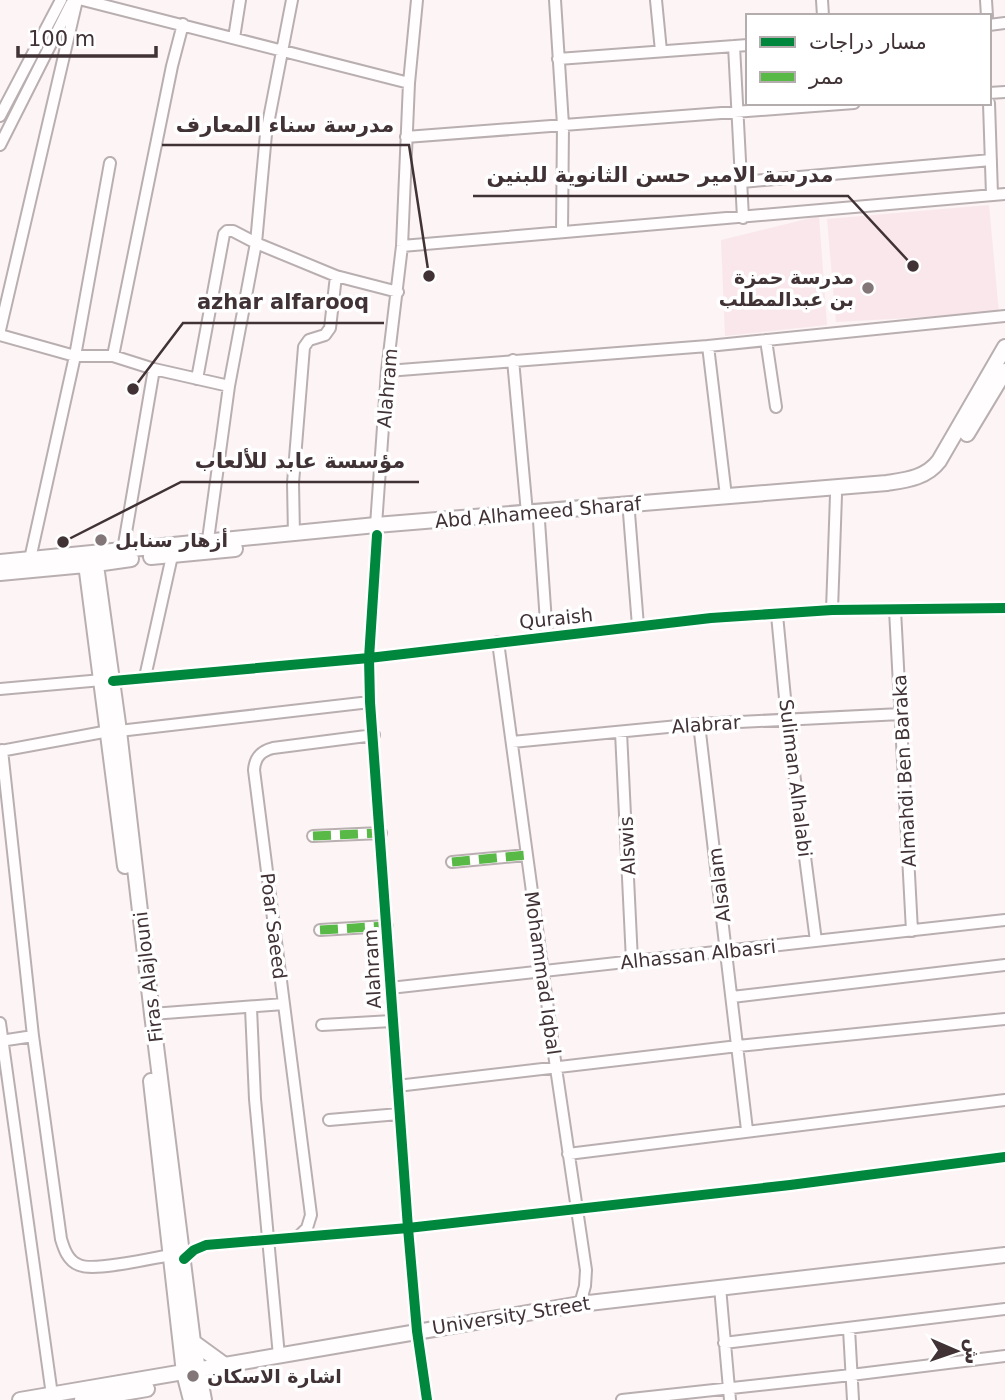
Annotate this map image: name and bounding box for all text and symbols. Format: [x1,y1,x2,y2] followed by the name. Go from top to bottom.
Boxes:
[18,14,156,58] scale bar
[746,14,991,105] legend
[28,27,95,51] text: 100 m
[809,30,927,54] text: مسار دراجات
[808,65,844,89] text: ممر
[162,103,409,145] callout: مدرسة سناء المعارف
[176,113,394,137] text: مدرسة سناء المعارف
[473,154,848,196] callout: مدرسة الامير حسن الثانوية للبنين
[486,163,834,187] text: مدرسة الامير حسن الثانوية للبنين
[719,266,854,311] place label: مدرسة حمزة بن عبدالمطلب
[860,280,876,296] marker: مدرسة حمزة بن عبدالمطلب
[183,281,384,323] callout: azhar alfarooq
[197,290,369,314] text: azhar alfarooq
[373,347,401,429] street label: Alahram
[181,440,419,482] callout: مؤسسة عابد للألعاب
[195,447,405,473] text: مؤسسة عابد للألعاب
[434,492,643,532] street label: Abd Alhameed Sharaf
[115,528,228,552] place label: أزهار سنابل
[93,532,109,548] marker: أزهار سنابل
[518,603,594,633] street label: Quraish
[888,674,920,868] street label: Almahdi Ben Baraka
[775,698,817,858] street label: Suliman Alhalabi
[671,711,741,737] street label: Alabrar
[614,816,640,876] street label: Alswis
[703,846,735,924] street label: Alsalam
[257,872,291,980] street label: Poar Saeed
[521,890,565,1056] street label: Mohammad Iqbal
[129,910,167,1044] street label: Firas Alajlouni
[359,929,385,1009] street label: Alahram
[619,935,777,973] street label: Alhassan Albasri
[430,1292,592,1338] street label: University Street
[921,1316,991,1386] north arrow
[961,1338,984,1365] text: ش
[207,1365,342,1388] place label: اشارة الاسكان
[185,1368,201,1384] marker: اشارة الاسكان

